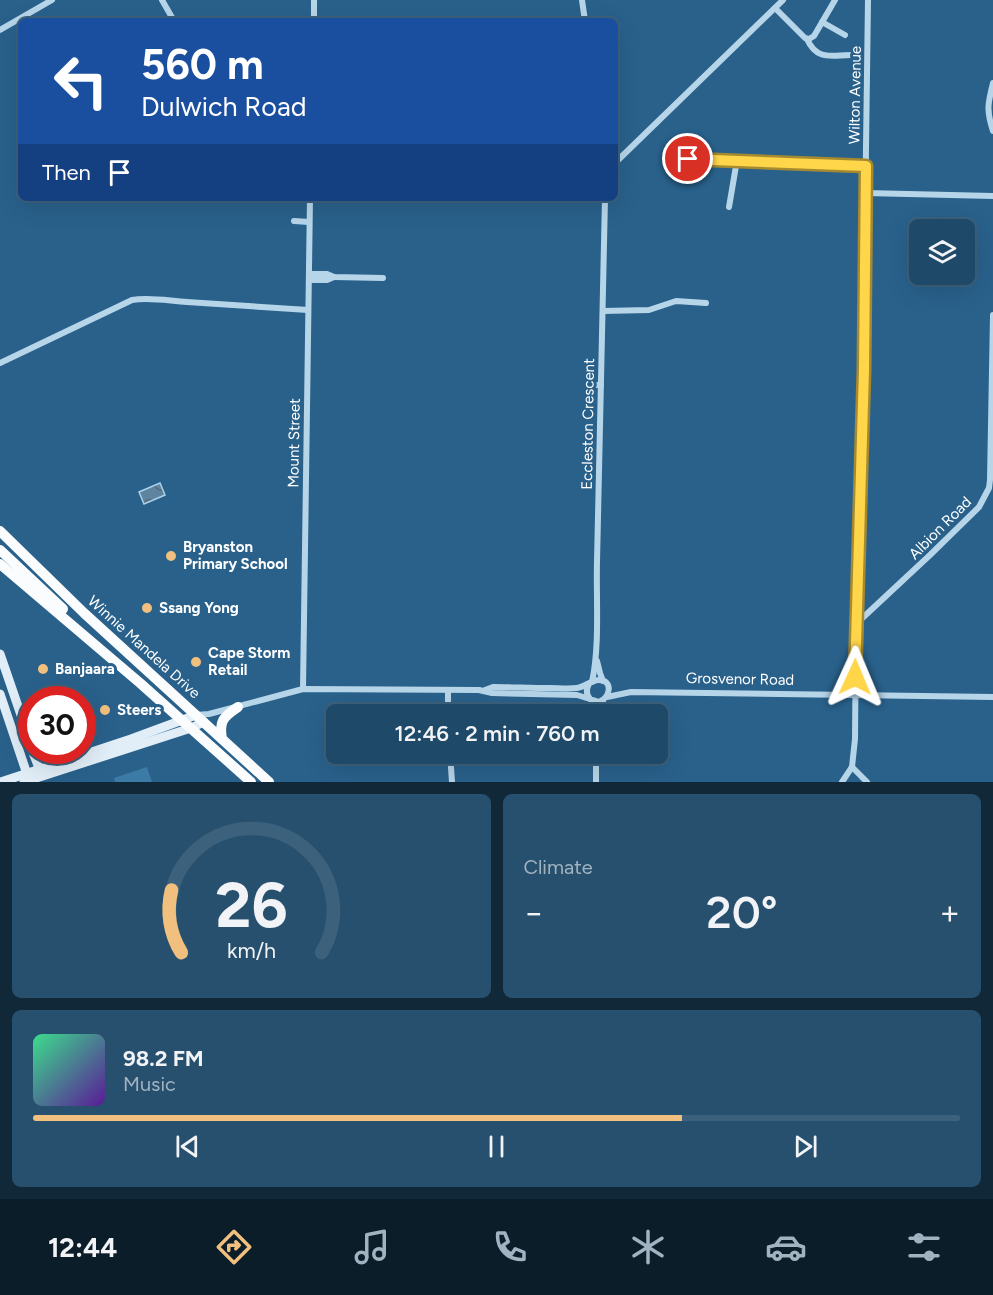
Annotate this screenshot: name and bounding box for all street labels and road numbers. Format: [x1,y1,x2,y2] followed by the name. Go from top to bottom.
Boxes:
[845,46,865,144] street label: Wilton Avenue
[578,358,598,490] street label: Eccleston Crescent
[284,398,304,488] street label: Mount Street
[905,493,975,563] street label: Albion Road
[84,592,204,702] street label: Winnie Mandela Drive
[686,669,794,689] street label: Grosvenor Road

